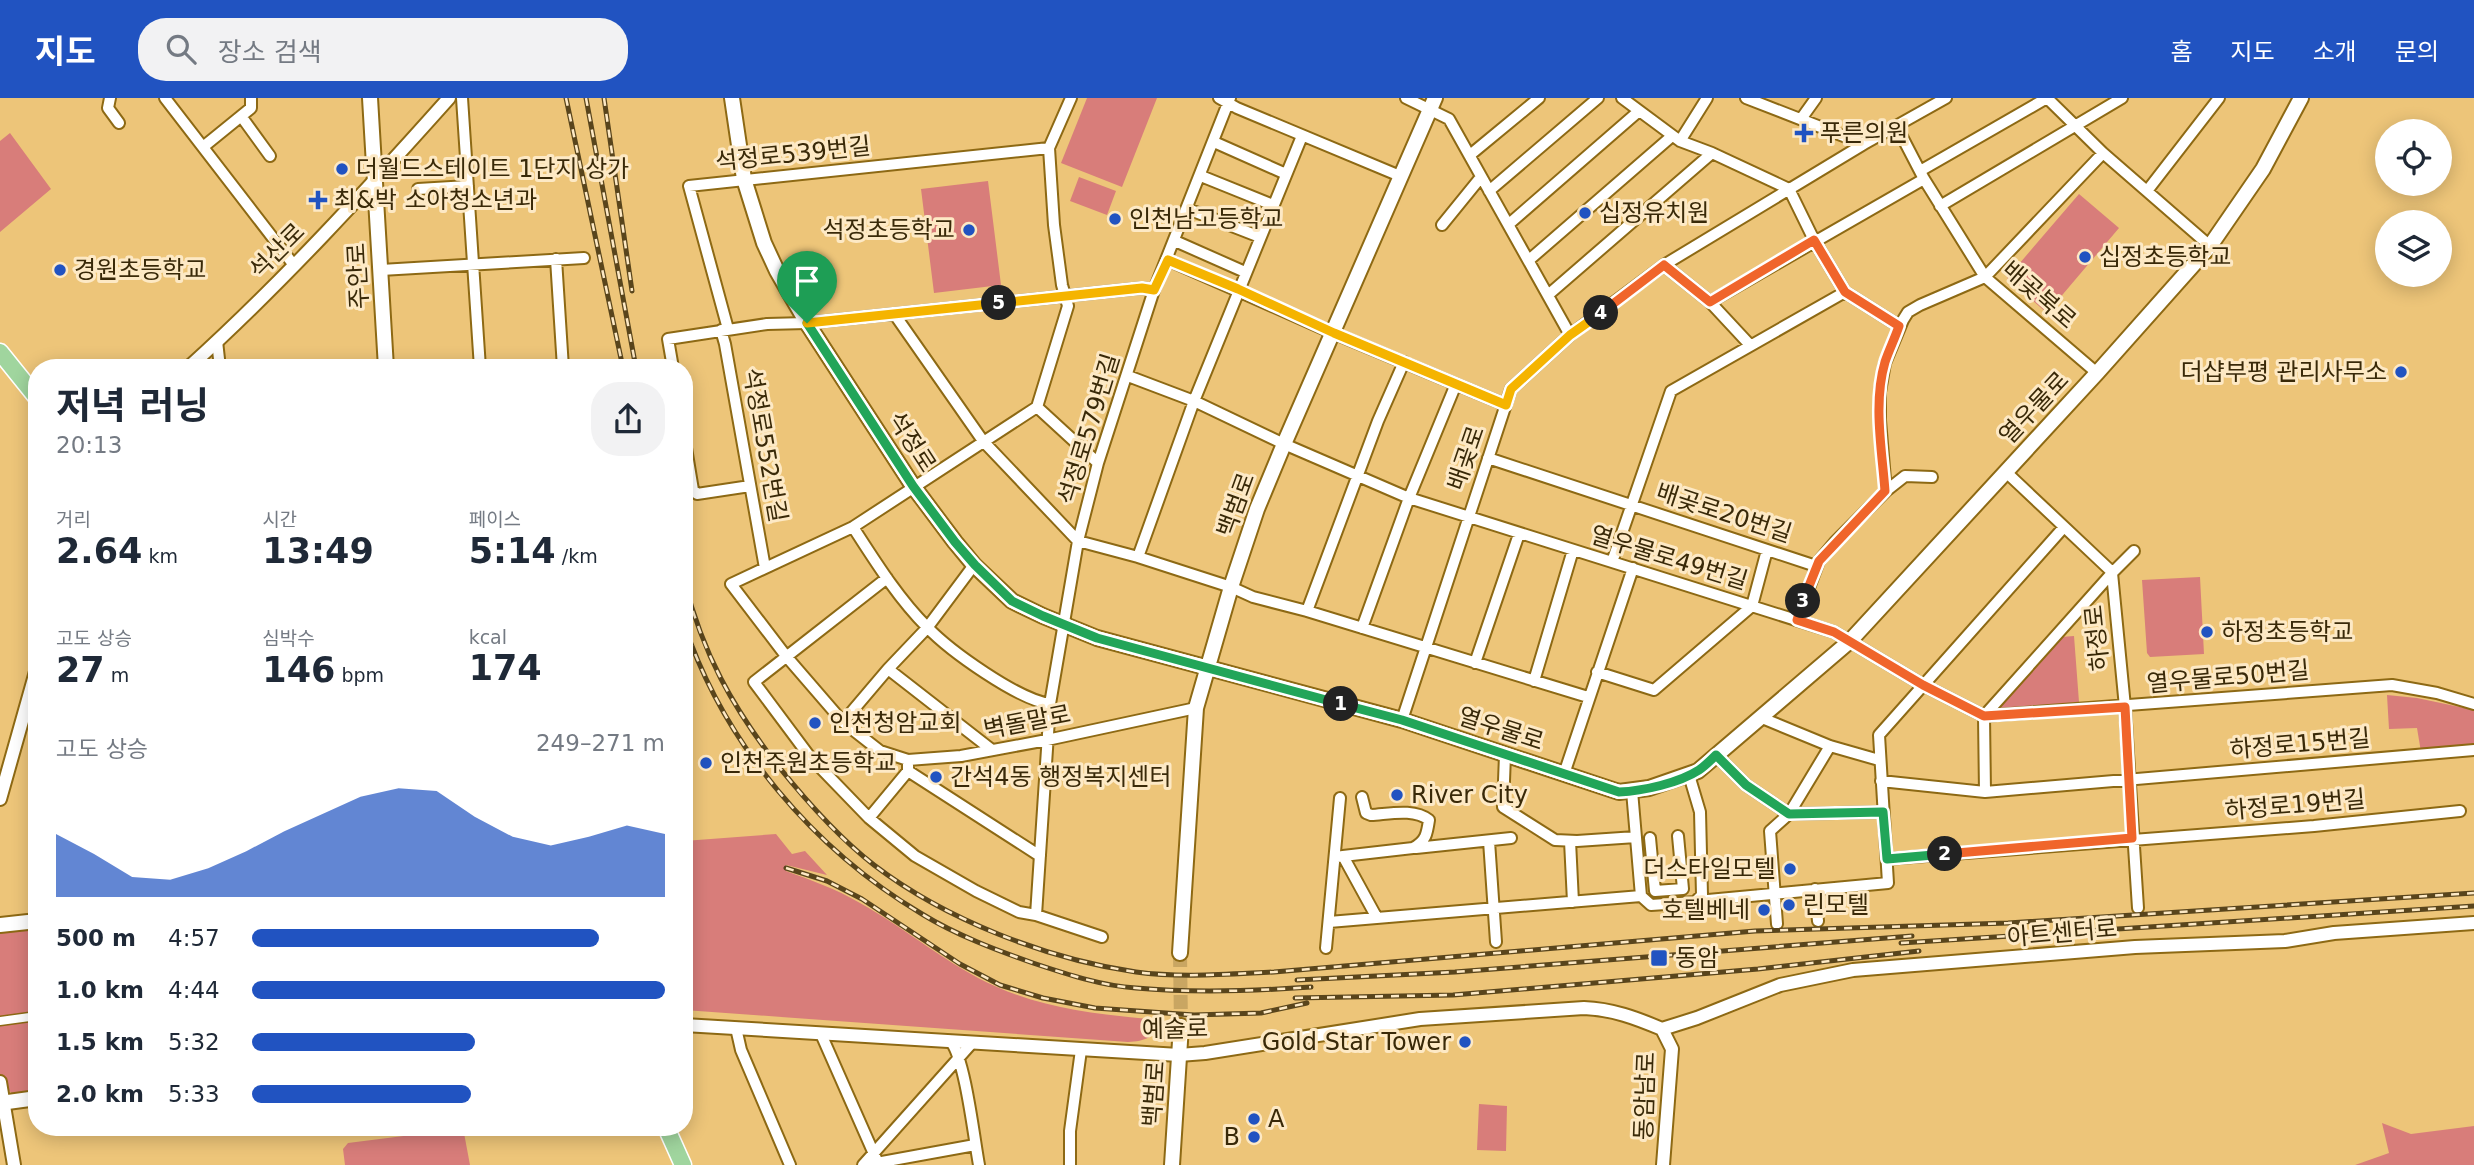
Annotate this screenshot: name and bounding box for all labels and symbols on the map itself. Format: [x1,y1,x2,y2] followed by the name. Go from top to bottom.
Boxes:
[1820,119,1908,147] place label: 푸른의원
[1794,123,1814,143] marker: 푸른의원
[714,132,872,176] street label: 석정로539번길
[356,155,629,183] place label: 더월드스테이트 1단지 상가
[334,161,350,177] marker: 더월드스테이트 1단지 상가
[334,186,537,214] place label: 최&박 소아청소년과
[308,190,328,210] marker: 최&박 소아청소년과
[1599,199,1709,227] place label: 십정유치원
[1129,205,1284,233] place label: 인천남고등학교
[1577,205,1593,221] marker: 십정유치원
[1107,211,1123,227] marker: 인천남고등학교
[823,216,955,244] place label: 석정초등학교
[244,218,310,284] street label: 석산로
[961,222,977,238] marker: 석정초등학교
[342,242,374,310] street label: 주안로
[2099,243,2231,271] place label: 십정초등학교
[2077,249,2093,265] marker: 십정초등학교
[777,251,837,323] pin
[1996,255,2082,335] street label: 배곶북로
[74,256,206,284] place label: 경원초등학교
[52,262,68,278] marker: 경원초등학교
[982,286,1016,320] pin: 5
[1584,296,1618,330] pin: 4
[1053,350,1125,508] street label: 석정로579번길
[2181,358,2387,386] place label: 더샵부평 관리사무소
[2393,364,2409,380] marker: 더샵부평 관리사무소
[738,366,792,524] street label: 석정로552번길
[1994,366,2074,450] street label: 열우물로
[882,407,942,477] street label: 석정로
[1442,422,1490,494] street label: 배곶로
[1212,469,1260,541] street label: 백범로
[1653,478,1795,548] street label: 배곶로20번길
[1587,521,1751,595] street label: 열우물로49번길
[1786,584,1820,618] pin: 3
[2080,604,2114,672] street label: 하정로
[2221,618,2353,646] place label: 하정초등학교
[2199,624,2215,640] marker: 하정초등학교
[2146,656,2310,698] street label: 열우물로50번길
[1324,686,1358,722] pin: 1
[981,700,1073,744] street label: 벽돌말로
[1455,702,1547,756] street label: 열우물로
[829,709,961,737] place label: 인천청암교회
[807,715,823,731] marker: 인천청암교회
[2229,724,2371,764] street label: 하정로15번길
[720,749,897,777] place label: 인천주원초등학교
[698,755,714,771] marker: 인천주원초등학교
[950,763,1172,791] place label: 간석4동 행정복지센터
[928,769,944,785] marker: 간석4동 행정복지센터
[1411,781,1528,809] place label: River City
[2224,785,2366,825] street label: 하정로19번길
[1389,787,1405,803] marker: River City
[1927,836,1962,872] pin: 2
[1644,855,1776,883] place label: 더스타일모텔
[1782,861,1798,877] marker: 더스타일모텔
[1803,891,1869,919] place label: 린모텔
[1662,896,1750,924] place label: 호텔베네
[1781,897,1797,913] marker: 린모텔
[1756,902,1772,918] marker: 호텔베네
[2006,914,2118,952] street label: 아트센터로
[1675,944,1719,972] place label: 동암
[1649,948,1669,968] marker: 동암
[1142,1014,1208,1044] street label: 예술로
[1262,1028,1451,1056] place label: Gold Star Tower
[1457,1034,1473,1050] marker: Gold Star Tower
[1629,1051,1661,1141] street label: 동암남로
[1138,1060,1170,1128] street label: 백범로
[1268,1105,1285,1133] place label: A
[1246,1111,1262,1127] marker: A
[1224,1123,1240,1151] place label: B
[1246,1129,1262,1145] marker: B

